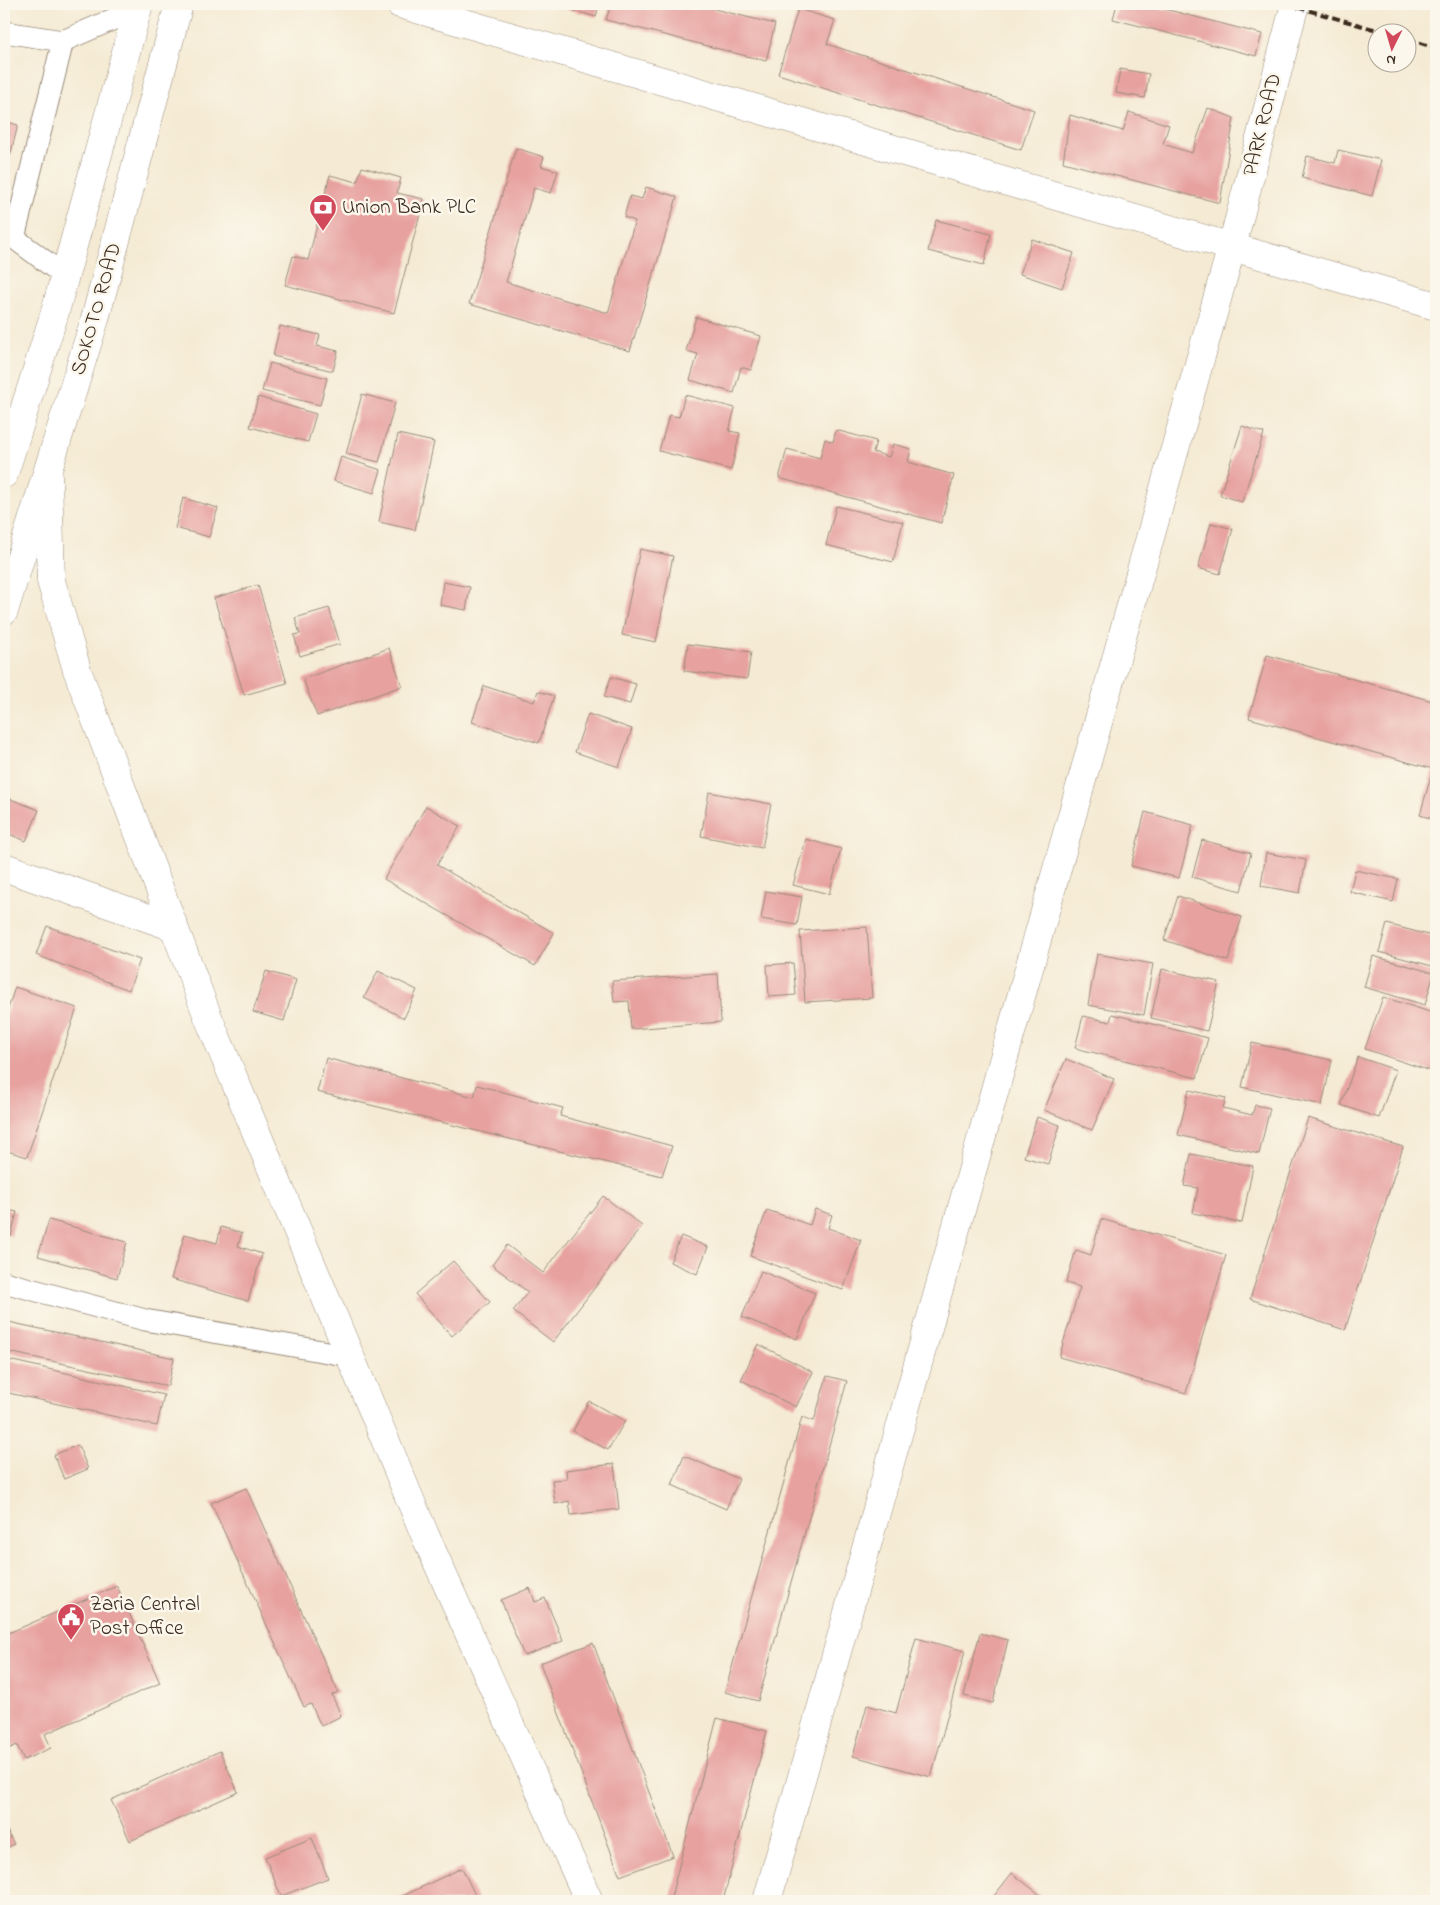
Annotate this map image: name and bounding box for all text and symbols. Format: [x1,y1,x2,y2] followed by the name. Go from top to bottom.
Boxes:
[1368,22,1418,72] north arrow
[1385,49,1397,70] text: N
[1236,70,1290,180] street label: PARK ROAD
[308,193,338,232] bank icon: Union Bank PLC
[342,193,476,223] place label: Union Bank PLC
[64,239,130,379] street label: SOKOTO ROAD
[90,1590,200,1644] place label: Zaria Central Post Office
[56,1602,86,1641] public building icon: Zaria Central Post Office

